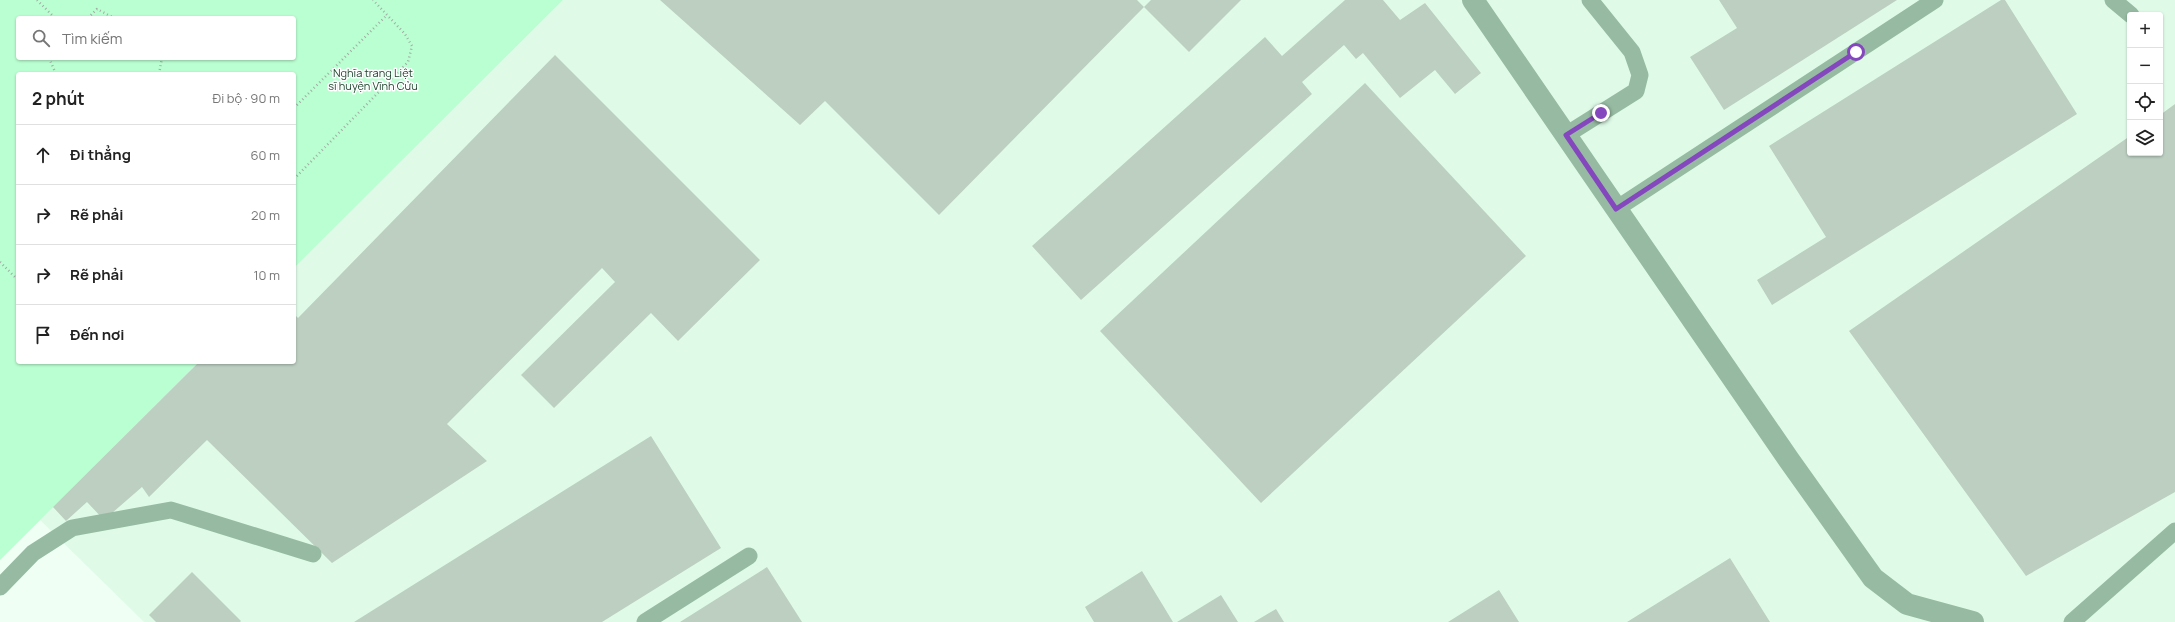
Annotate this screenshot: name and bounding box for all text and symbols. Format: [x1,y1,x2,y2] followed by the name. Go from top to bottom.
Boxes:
[2127,12,2163,156] map controls
[2127,12,2163,48] button: +
[16,16,296,60] search box
[30,27,52,49] icon: search
[62,28,122,49] text: Tìm kiếm
[1847,43,1865,61] route start
[2127,48,2163,84] button: −
[328,65,418,93] park label: Nghĩa trang Liệt sĩ huyện Vĩnh Cửu
[2127,84,2163,120] button: locate
[32,87,85,110] text: 2 phút
[213,89,280,107] text: Đi bộ · 90 m
[1592,104,1610,122] route end
[2127,120,2163,156] button: layers
[32,144,54,166] icon: ahead
[70,144,131,165] text: Đi thẳng
[250,146,280,164] text: 60 m
[32,204,54,226] icon: right
[70,204,123,225] text: Rẽ phải
[251,206,280,224] text: 20 m
[32,264,54,286] icon: right
[70,264,123,285] text: Rẽ phải
[253,266,280,284] text: 10 m
[32,324,54,346] icon: arrive
[70,324,124,345] text: Đến nơi

